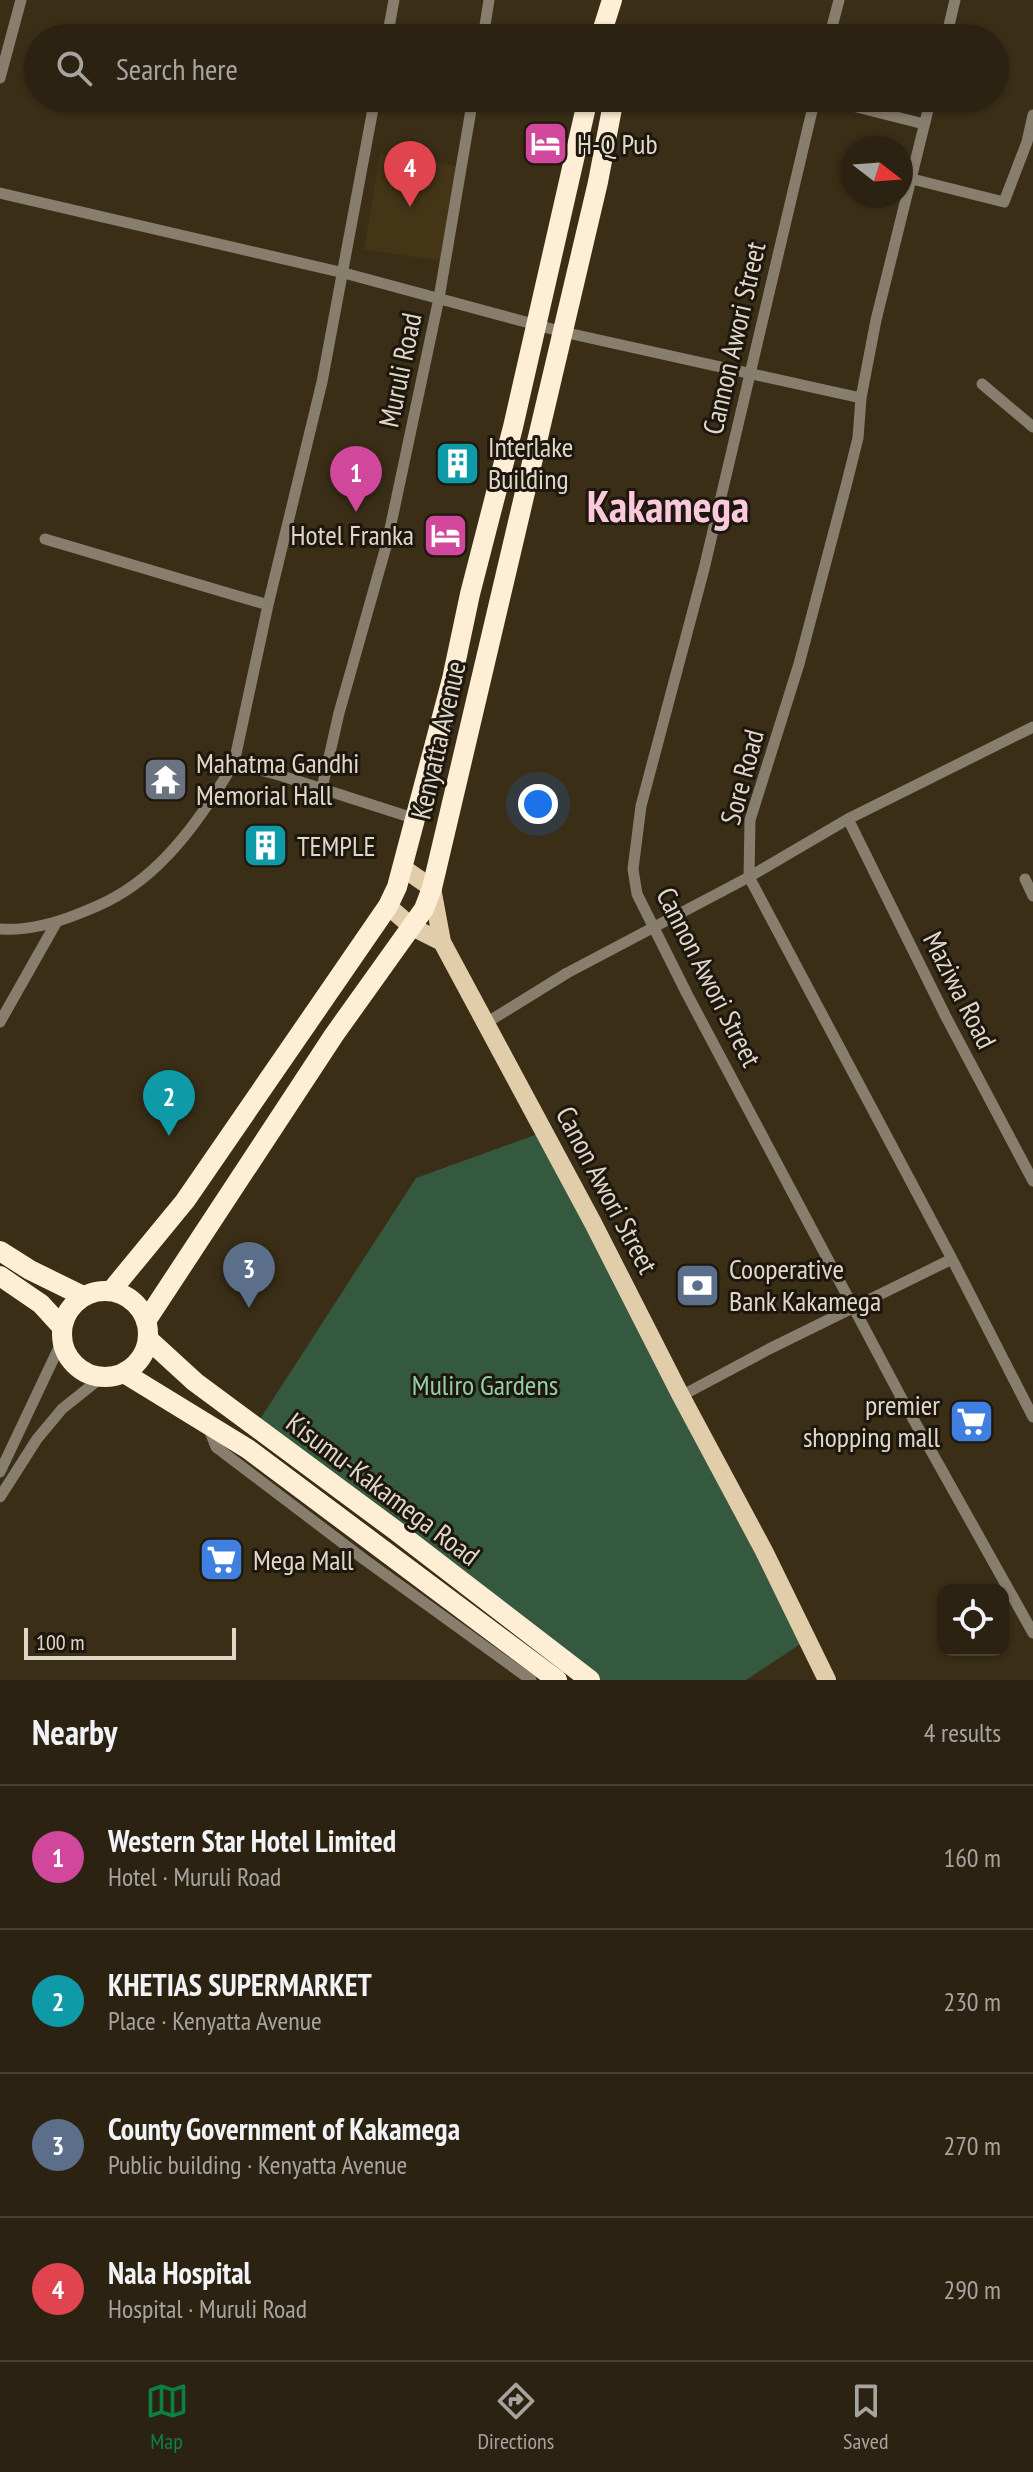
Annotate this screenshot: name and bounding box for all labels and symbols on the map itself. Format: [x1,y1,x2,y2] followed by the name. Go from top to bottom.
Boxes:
[522,120,570,168] hotel icon: H-Q Pub
[577,125,658,162] place label: H-Q Pub
[841,136,913,208] north arrow
[384,141,436,207] pin: 4
[693,238,774,438] street label: Cannon Awori Street
[369,309,430,431] street label: Muruli Road
[488,428,573,497] place label: Interlake Building
[433,439,481,487] building icon: Interlake Building
[330,446,382,512] pin: 1
[587,477,749,534] district label: Kakamega
[421,511,469,559] hotel icon: Hotel Franka
[291,516,414,553] place label: Hotel Franka
[401,657,474,822] street label: Kenyatta Avenue
[711,725,772,829] street label: Sore Road
[196,744,359,813] place label: Mahatma Gandhi Memorial Hall
[141,755,189,803] temple icon: Mahatma Gandhi Memorial Hall
[518,784,558,824] your location
[242,822,290,870] building icon: TEMPLE
[297,827,376,864] place label: TEMPLE
[648,881,771,1073] street label: Cannon Awori Street
[915,925,1006,1055] street label: Maziwa Road
[143,1070,195,1136] pin: 2
[548,1100,667,1280] street label: Canon Awori Street
[223,1242,275,1308] pin: 3
[729,1250,881,1319] place label: Cooperative Bank Kakamega
[674,1261,722,1309] bank icon: Cooperative Bank Kakamega
[412,1366,558,1403] park label: Muliro Gardens
[803,1386,940,1455] place label: premier shopping mall
[947,1397,995,1445] supermarket icon: premier shopping mall
[279,1404,488,1574] street label: Kisumu-Kakamega Road
[198,1536,246,1584] supermarket icon: Mega Mall
[253,1541,354,1578] place label: Mega Mall
[24,1624,236,1660] scale bar

